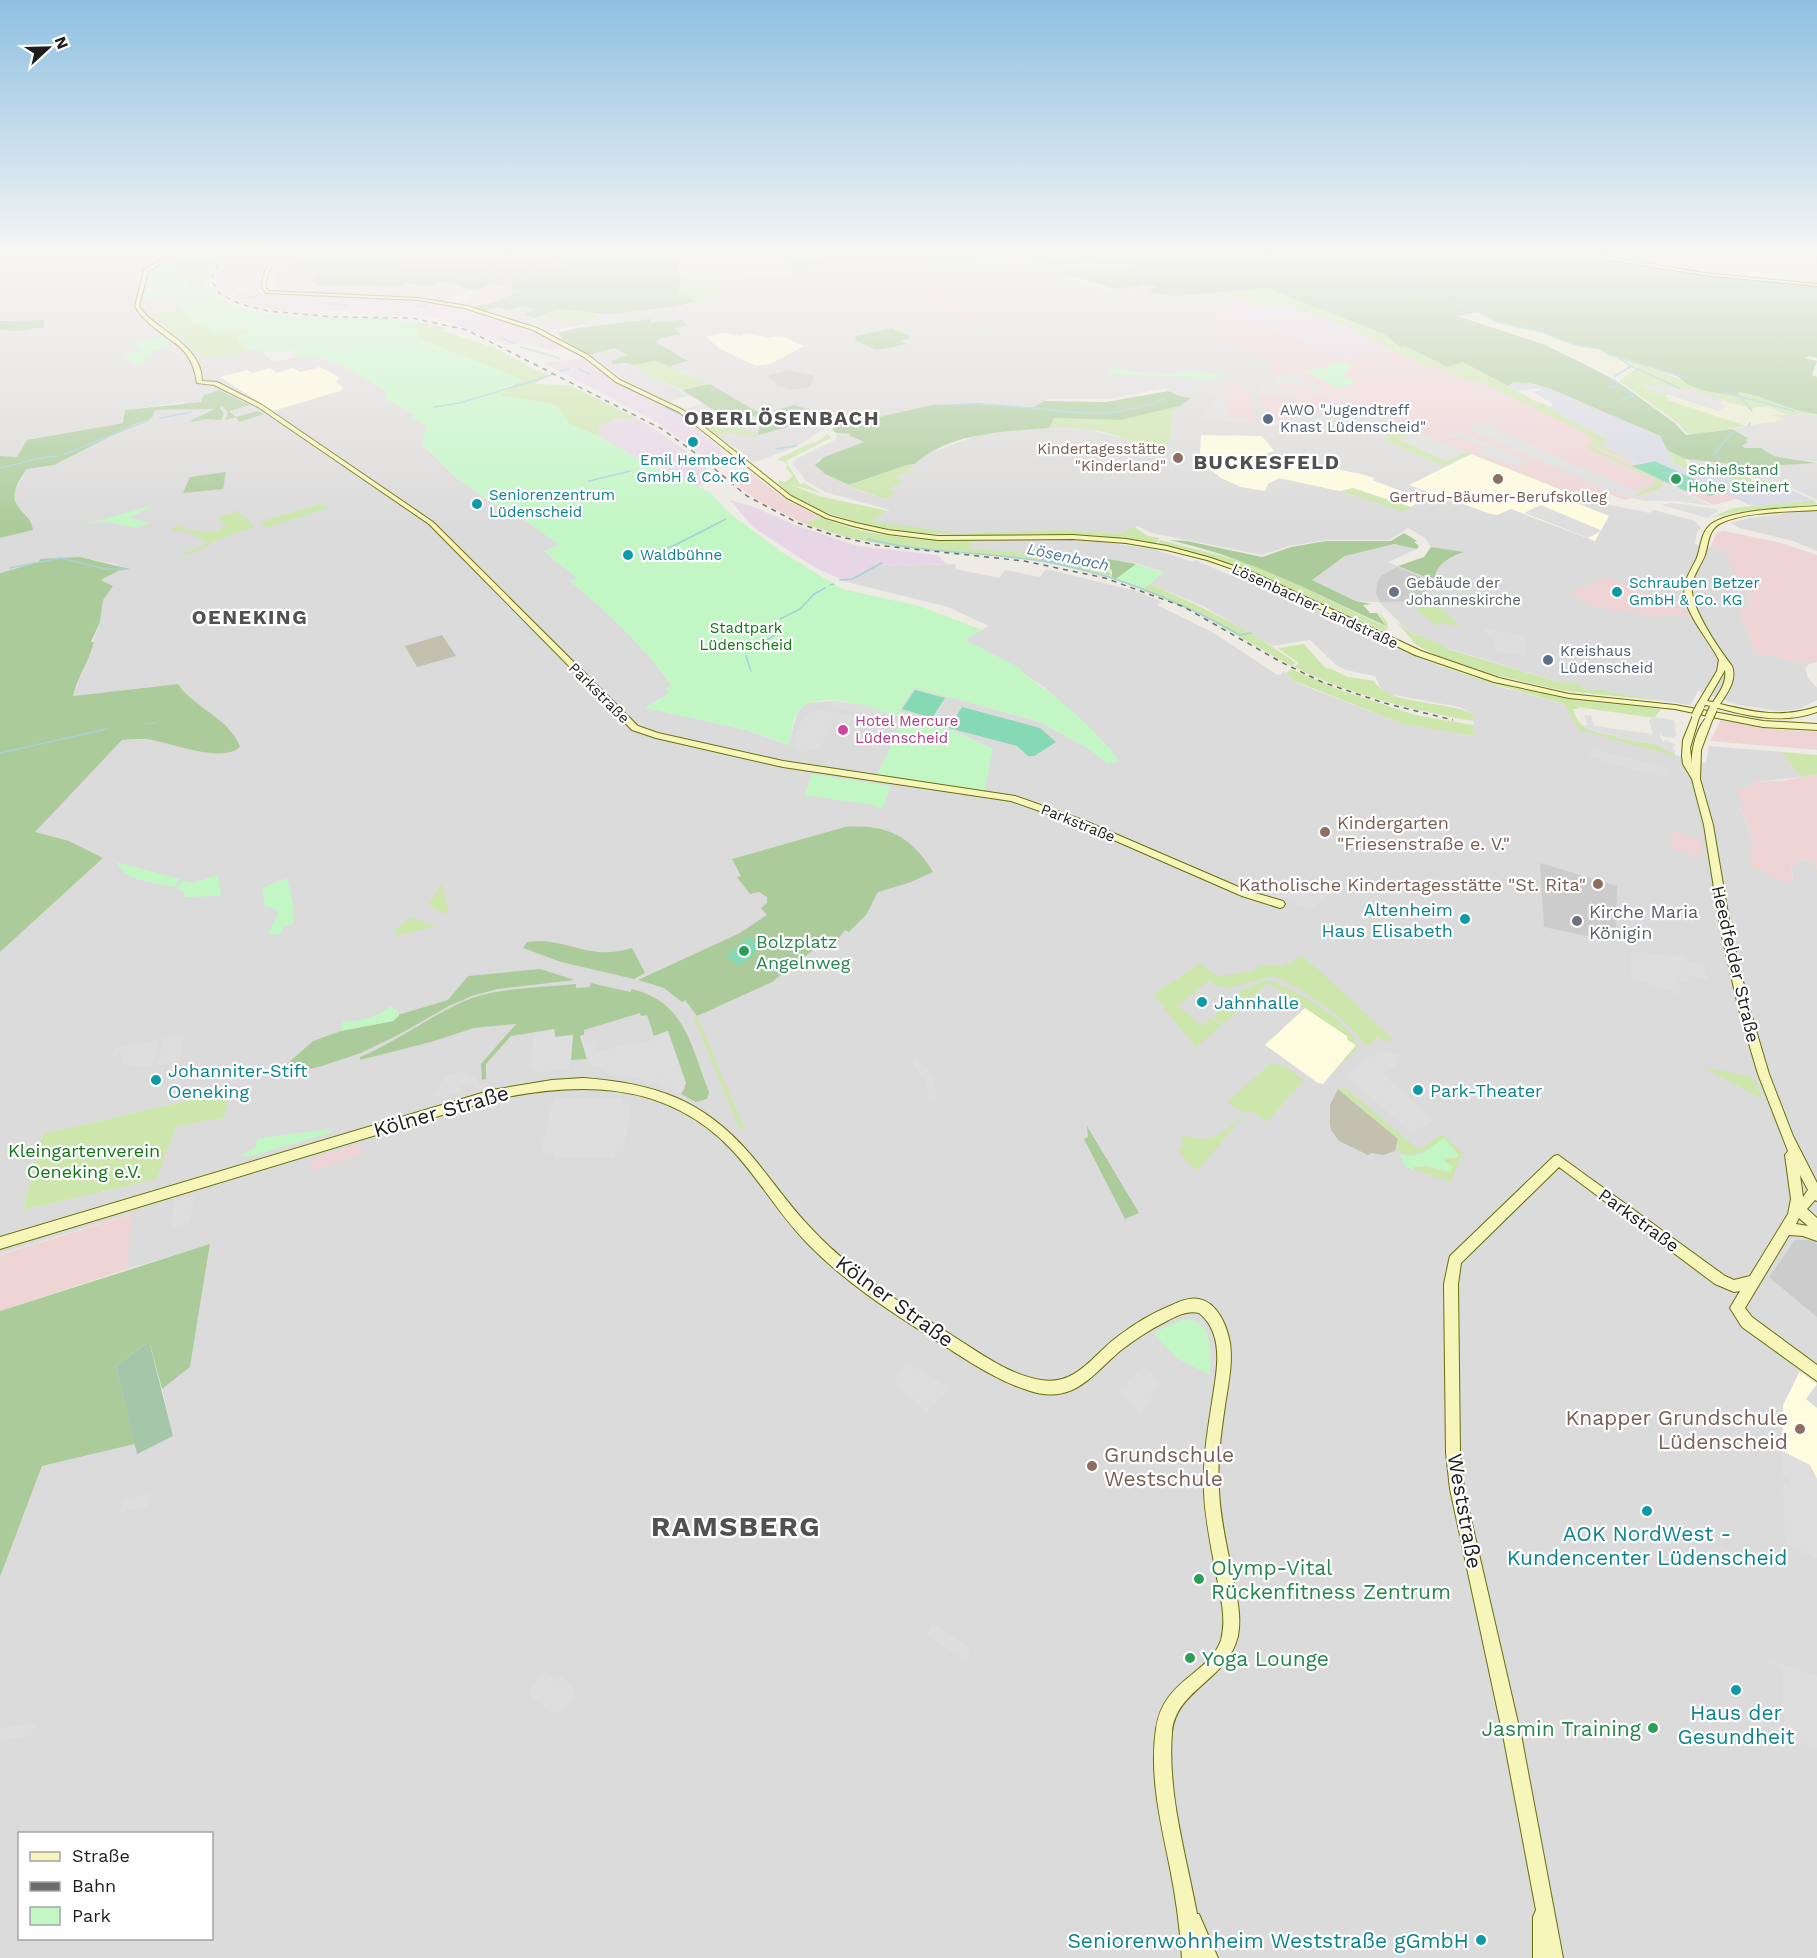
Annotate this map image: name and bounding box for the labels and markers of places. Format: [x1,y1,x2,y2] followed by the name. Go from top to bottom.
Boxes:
[1280,401,1426,436] place label: AWO "Jugendtreff Knast Lüdenscheid"
[1261,412,1275,426] marker: AWO "Jugendtreff Knast Lüdenscheid"
[686,435,700,449] marker: Emil Hembeck GmbH & Co. KG
[1037,440,1166,475] place label: Kindertagesstätte "Kinderland"
[636,451,750,486] place label: Emil Hembeck GmbH & Co. KG
[1171,451,1185,465] marker: Kindertagesstätte "Kinderland"
[1688,461,1790,496] place label: Schießstand Hohe Steinert
[1491,472,1505,486] marker: Gertrud-Bäumer-Berufskolleg
[1669,472,1683,486] marker: Schießstand Hohe Steinert
[489,486,615,521] place label: Seniorenzentrum Lüdenscheid
[1389,488,1607,506] place label: Gertrud-Bäumer-Berufskolleg
[470,497,484,511] marker: Seniorenzentrum Lüdenscheid
[640,546,722,564] place label: Waldbühne
[621,548,635,562] marker: Waldbühne
[1406,574,1521,609] place label: Gebäude der Johanneskirche
[1629,574,1760,609] place label: Schrauben Betzer GmbH & Co. KG
[1387,585,1401,599] marker: Gebäude der Johanneskirche
[1610,585,1624,599] marker: Schrauben Betzer GmbH & Co. KG
[1560,642,1653,677] place label: Kreishaus Lüdenscheid
[1541,653,1555,667] marker: Kreishaus Lüdenscheid
[855,712,958,747] place label: Hotel Mercure Lüdenscheid
[836,723,850,737] marker: Hotel Mercure Lüdenscheid
[1337,812,1510,854] place label: Kindergarten "Friesenstraße e. V."
[1318,825,1332,839] marker: Kindergarten "Friesenstraße e. V."
[1239,874,1586,895] place label: Katholische Kindertagesstätte "St. Rita"
[1591,877,1605,891] marker: Katholische Kindertagesstätte "St. Rita"
[1321,899,1453,941] place label: Altenheim Haus Elisabeth
[1589,901,1698,943] place label: Kirche Maria Königin
[1458,912,1472,926] marker: Altenheim Haus Elisabeth
[1570,914,1584,928] marker: Kirche Maria Königin
[756,931,851,973] place label: Bolzplatz Angelnweg
[737,944,751,958] marker: Bolzplatz Angelnweg
[1214,992,1299,1013] place label: Jahnhalle
[1195,995,1209,1009] marker: Jahnhalle
[168,1060,308,1102] place label: Johanniter-Stift Oeneking
[149,1073,163,1087] marker: Johanniter-Stift Oeneking
[1430,1080,1542,1101] place label: Park-Theater
[1411,1083,1425,1097] marker: Park-Theater
[1565,1405,1788,1454] place label: Knapper Grundschule Lüdenscheid
[1793,1422,1807,1436] marker: Knapper Grundschule Lüdenscheid
[1104,1442,1234,1491] place label: Grundschule Westschule
[1085,1459,1099,1473] marker: Grundschule Westschule
[1640,1504,1654,1518] marker: AOK NordWest - Kundencenter Lüdenscheid
[1507,1521,1787,1570] place label: AOK NordWest - Kundencenter Lüdenscheid
[1211,1555,1451,1604] place label: Olymp-Vital Rückenfitness Zentrum
[1192,1572,1206,1586] marker: Olymp-Vital Rückenfitness Zentrum
[1202,1646,1329,1671] place label: Yoga Lounge
[1183,1651,1197,1665] marker: Yoga Lounge
[1729,1683,1743,1697] marker: Haus der Gesundheit
[1677,1700,1795,1749] place label: Haus der Gesundheit
[1482,1716,1642,1741] place label: Jasmin Training
[1646,1721,1660,1735] marker: Jasmin Training
[1067,1928,1469,1953] place label: Seniorenwohnheim Weststraße gGmbH
[1474,1933,1488,1947] marker: Seniorenwohnheim Weststraße gGmbH

